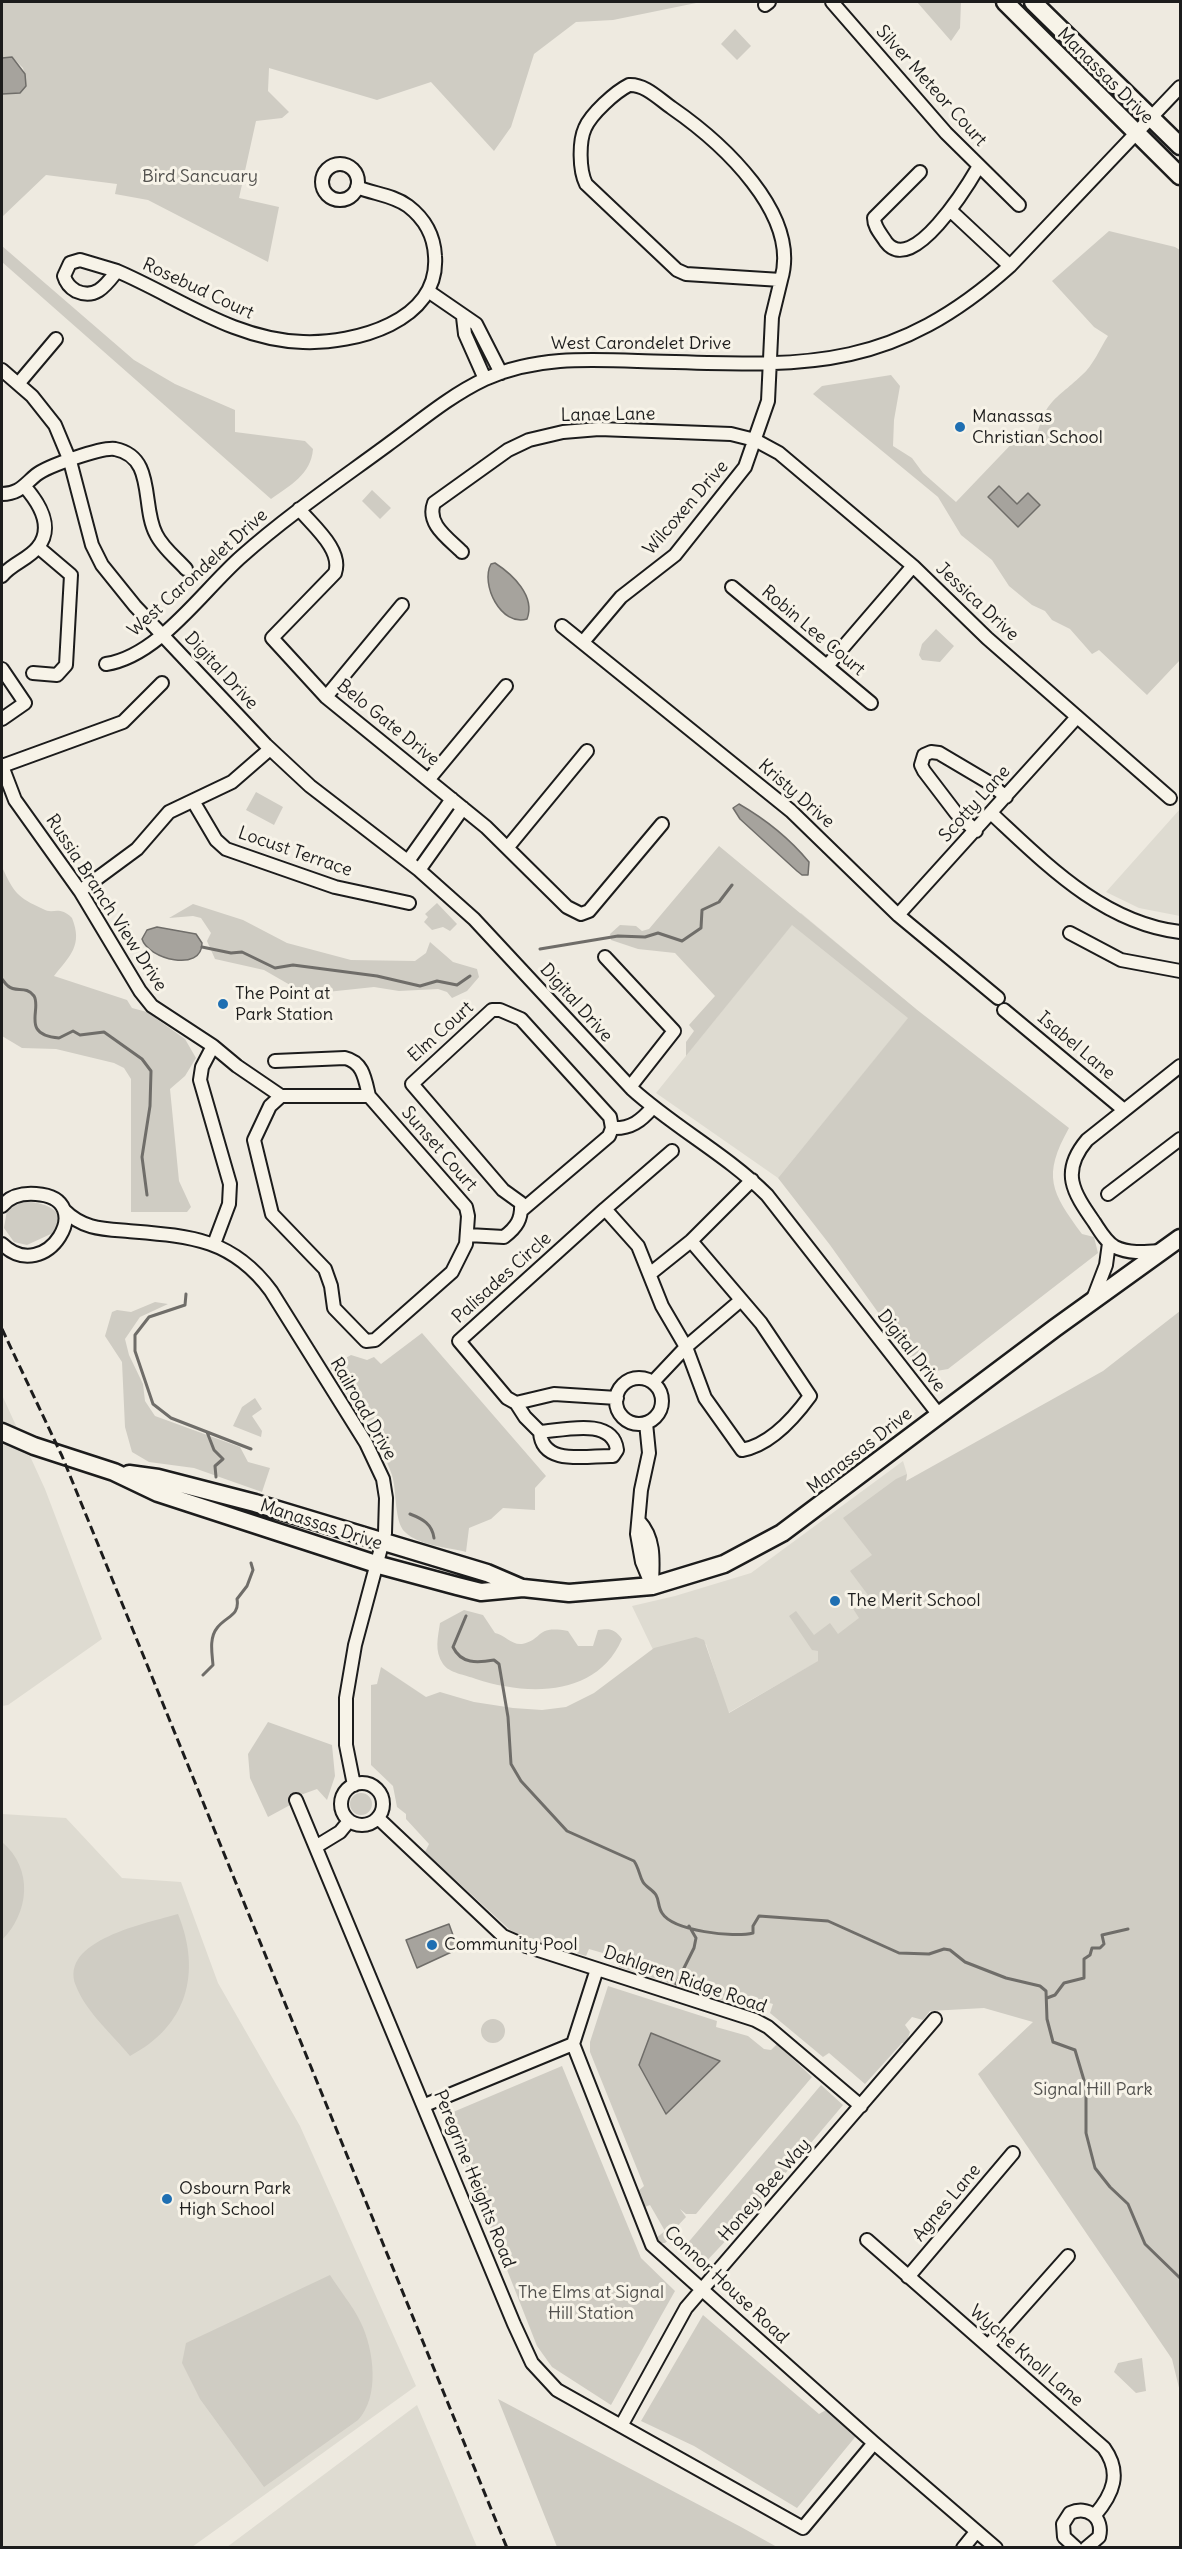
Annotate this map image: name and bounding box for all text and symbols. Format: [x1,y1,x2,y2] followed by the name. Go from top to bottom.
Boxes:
[871,21,991,151] street label: Silver Meteor Court
[1052,23,1158,129] street label: Manassas Drive
[142,166,258,188] park label: Bird Sancuary
[139,254,257,324] street label: Rosebud Court
[551,333,731,355] street label: West Carondelet Drive
[561,403,655,427] street label: Lanae Lane
[972,406,1103,448] place label: Manassas Christian School
[953,420,967,434] marker: Manassas Christian School
[639,456,733,560] street label: Wilcoxen Drive
[124,505,272,641] street label: West Carondelet Drive
[931,558,1023,646] street label: Jessica Drive
[757,581,869,681] street label: Robin Lee Court
[180,628,262,714] street label: Digital Drive
[332,675,444,771] street label: Belo Gate Drive
[754,755,838,833] street label: Kristy Drive
[935,761,1015,847] street label: Scotty Lane
[41,811,171,995] street label: Russia Branch View Drive
[235,822,355,882] street label: Locust Terrace
[535,959,617,1047] street label: Digital Drive
[235,983,333,1026] place label: The Point at Park Station
[216,997,230,1011] marker: The Point at Park Station
[404,997,478,1067] street label: Elm Court
[1033,1007,1119,1085] street label: Isabel Lane
[396,1102,482,1196] street label: Sunset Court
[448,1228,556,1328] street label: Palisades Circle
[872,1306,950,1396] street label: Digital Drive
[325,1354,401,1464] street label: Railroad Drive
[803,1403,917,1499] street label: Manassas Drive
[257,1495,385,1555] street label: Manassas Drive
[847,1590,981,1612] place label: The Merit School
[828,1594,842,1608] marker: The Merit School
[444,1934,578,1956] place label: Community Pool
[425,1938,439,1952] marker: Community Pool
[601,1942,769,2018] street label: Dahlgren Ridge Road
[1033,2079,1153,2101] park label: Signal Hill Park
[428,2087,520,2271] street label: Peregrine Heights Road
[714,2134,816,2246] street label: Honey Bee Way
[908,2160,986,2246] street label: Agnes Lane
[179,2178,291,2220] place label: Osbourn Park High School
[160,2192,174,2206] marker: Osbourn Park High School
[659,2222,793,2348] street label: Connor House Road
[518,2282,664,2324] park label: The Elms at Signal Hill Station
[965,2301,1087,2411] street label: Wyche Knoll Lane

